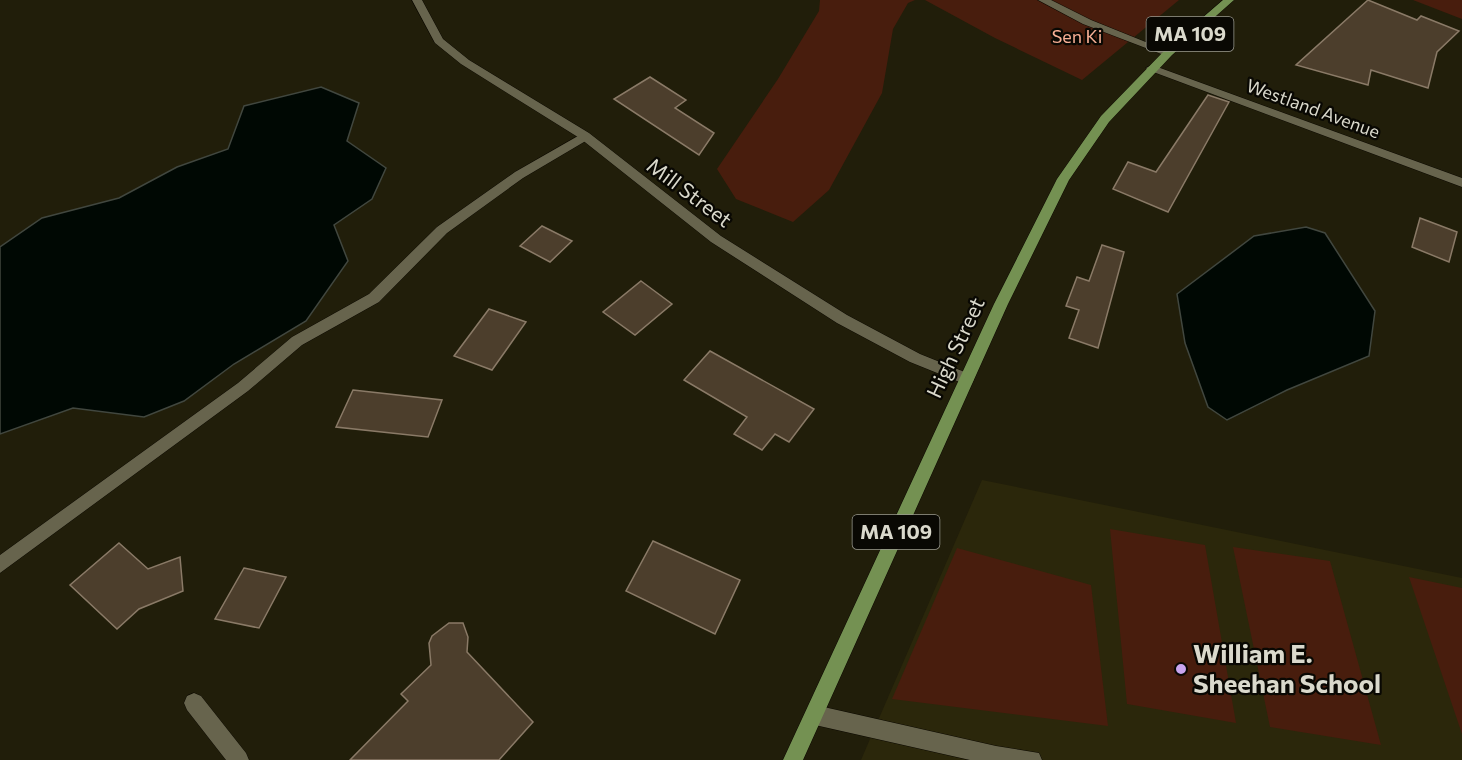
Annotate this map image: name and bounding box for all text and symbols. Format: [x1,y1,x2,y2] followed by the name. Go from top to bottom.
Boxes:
[1146,17,1234,51] road number: MA 109
[1052,25,1102,47] park label: Sen Ki
[1244,74,1383,142] street label: Westland Avenue
[643,152,737,232] street label: Mill Street
[921,293,989,402] street label: High Street
[852,515,940,549] road number: MA 109
[1193,637,1381,698] place label: William E. Sheehan School
[1174,662,1188,676] marker: William E. Sheehan School

